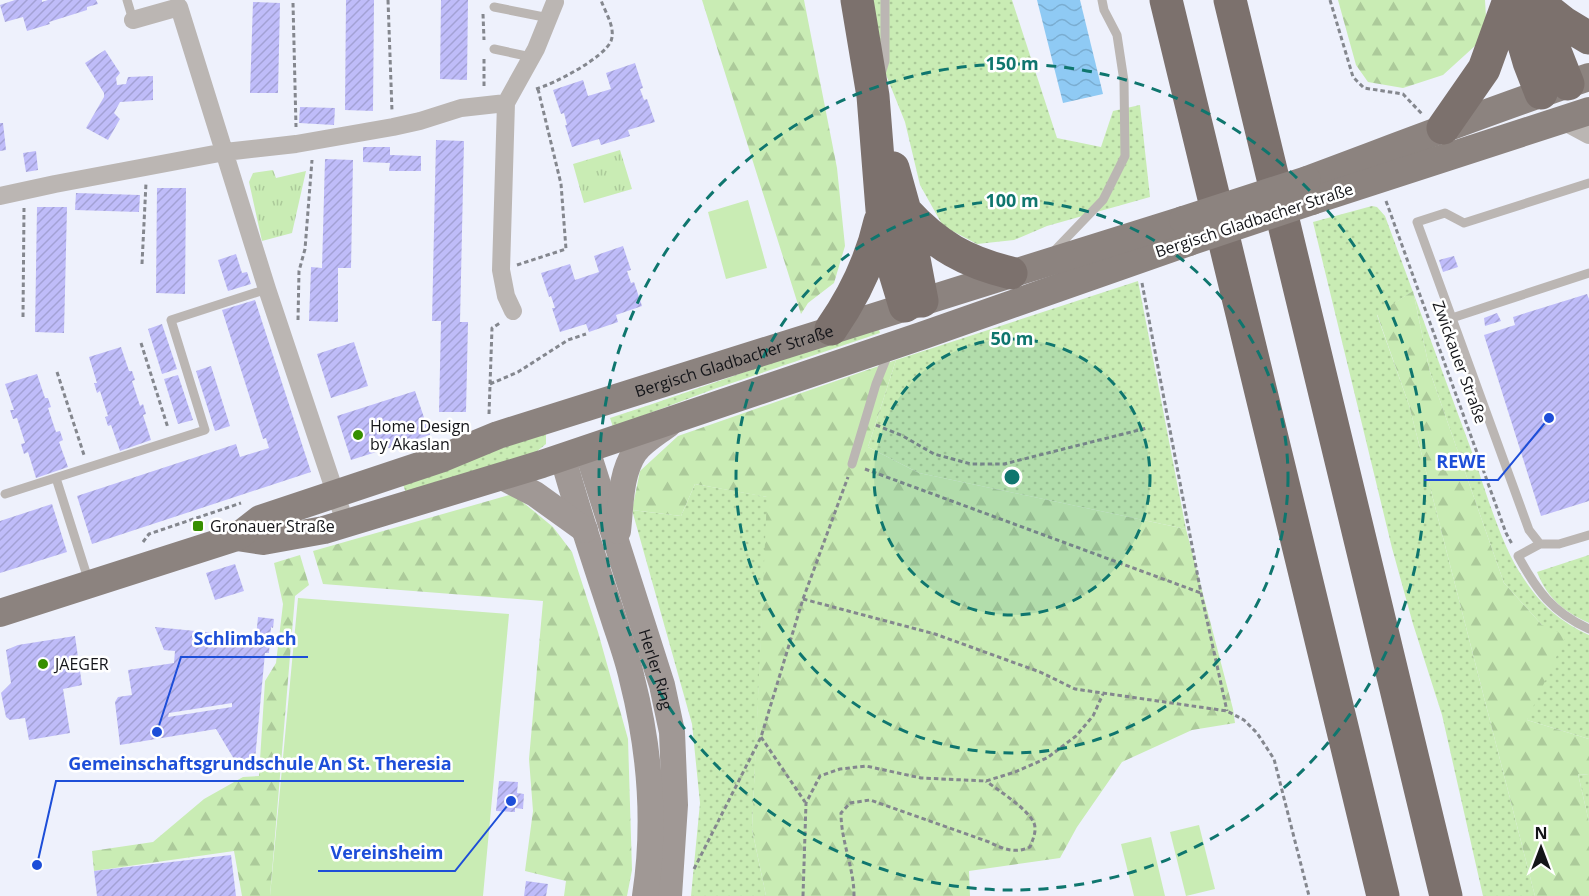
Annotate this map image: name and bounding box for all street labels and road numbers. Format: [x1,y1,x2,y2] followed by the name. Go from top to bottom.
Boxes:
[1152,178,1356,262] street label: Bergisch Gladbacher Straße
[1428,298,1492,426] street label: Zwickauer Straße
[632,319,836,402] street label: Bergisch Gladbacher Straße
[634,626,678,712] street label: Herler Ring

